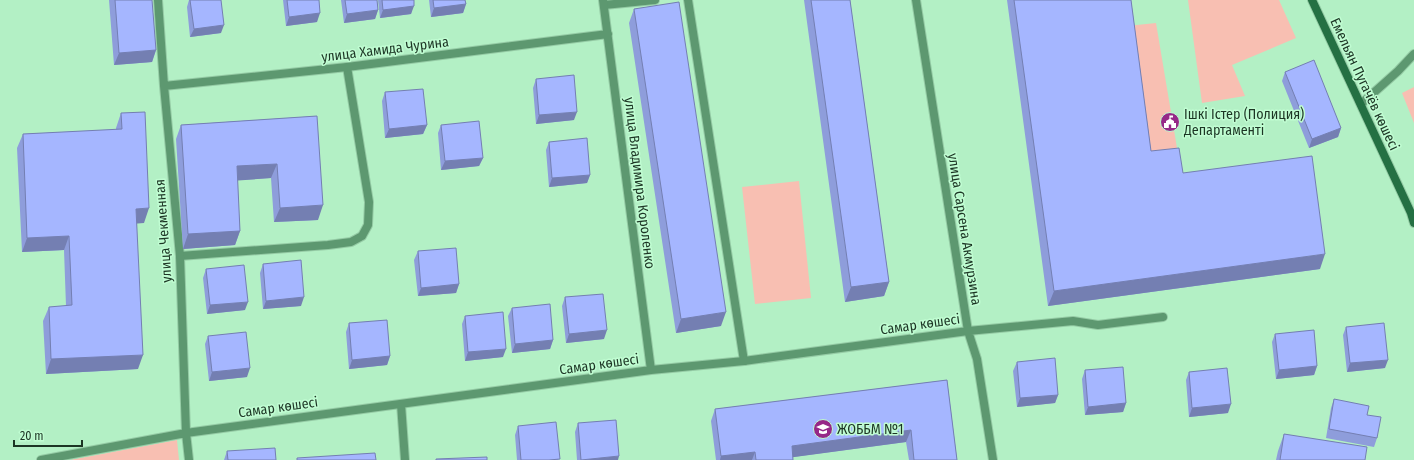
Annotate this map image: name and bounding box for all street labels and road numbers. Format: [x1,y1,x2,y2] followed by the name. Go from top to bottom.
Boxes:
[1326,15,1403,153] street label: Емельян Пугачёв көшесі
[320,33,450,66] street label: улица Хамида Чурина
[621,96,658,270] street label: улица Владимира Короленко
[944,152,985,306] street label: улица Сарсена Акмурзина
[151,179,176,283] street label: улица Чекменная
[879,310,961,338] street label: Самар көшесі
[558,350,640,378] street label: Самар көшесі
[237,393,319,421] street label: Самар көшесі

